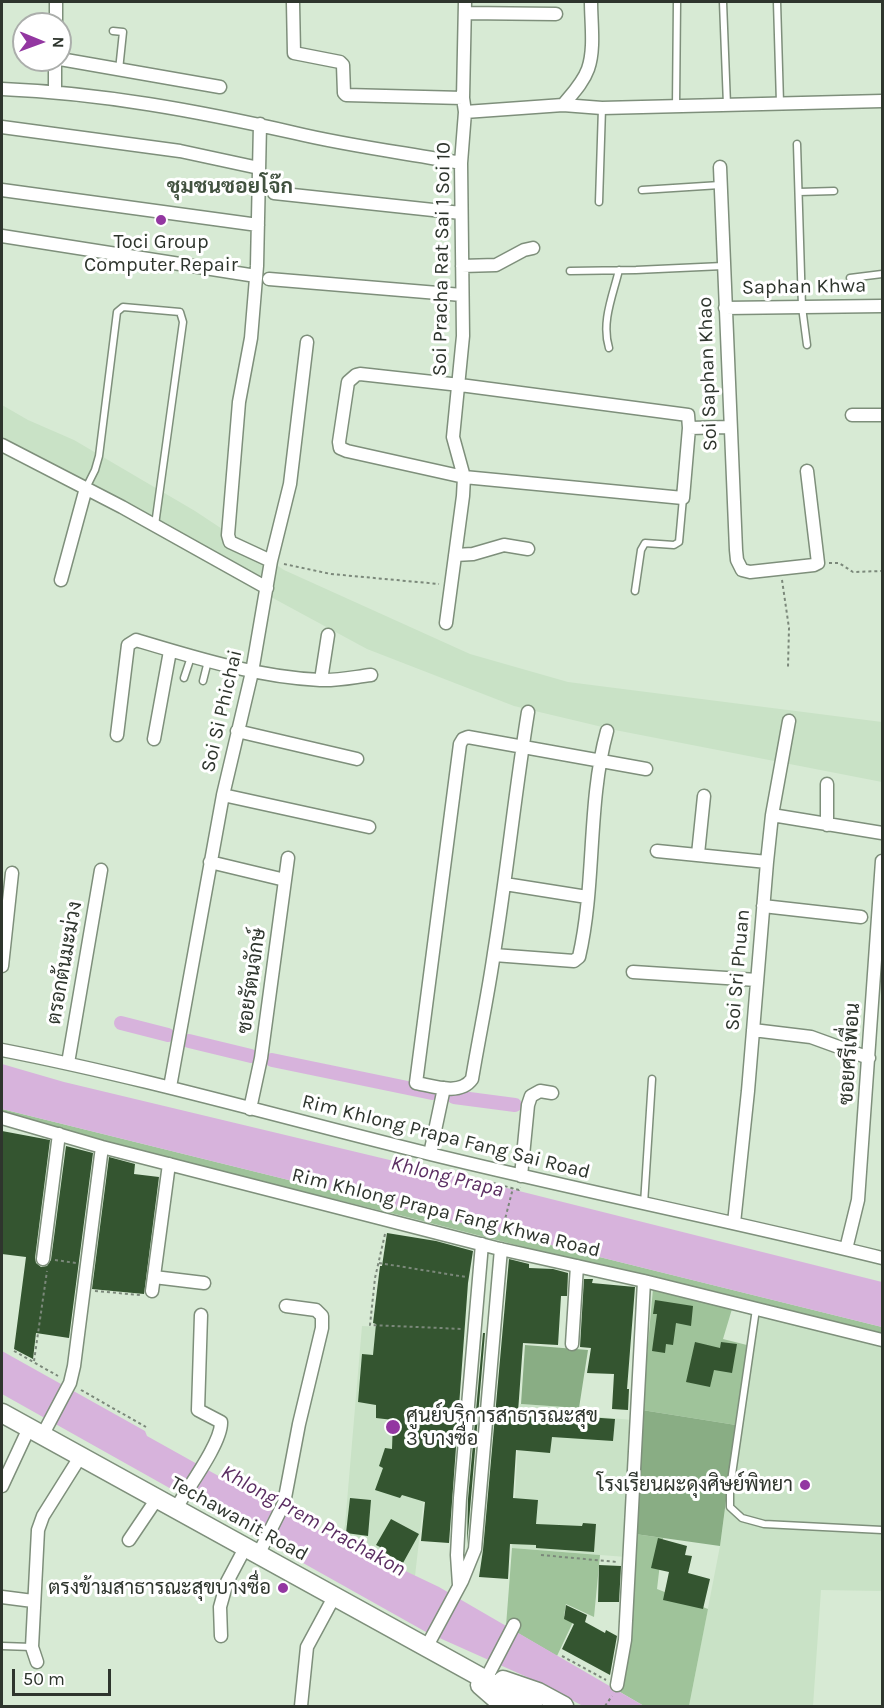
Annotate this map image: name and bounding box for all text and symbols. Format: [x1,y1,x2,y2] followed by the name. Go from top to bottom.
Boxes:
[12,12,72,72] north arrow
[49,36,68,48] text: N
[428,142,456,376] street label: Soi Pracha Rat Sai 1 Soi 10
[167,174,293,200] district label: ชุมชนซอยโจ๊ก
[154,213,168,227] marker: Toci Group Computer Repair
[84,230,238,277] place label: Toci Group Computer Repair
[742,274,866,300] street label: Saphan Khwa
[693,296,723,452] street label: Soi Saphan Khao
[196,647,248,775] street label: Soi Si Phichai
[42,900,88,1026] street label: ตรอกต้นมะม่วง
[721,908,755,1032] street label: Soi Sri Phuan
[233,927,271,1035] street label: ซอยรัตนจักษ์
[834,1002,866,1106] street label: ซอยศรีเพื่อน
[299,1090,593,1184] street label: Rim Khlong Prapa Fang Sai Road
[388,1151,506,1203] water label: Khlong Prapa
[289,1163,603,1263] street label: Rim Khlong Prapa Fang Khwa Road
[406,1404,598,1451] place label: ศูนย์บริการสาธารณะสุข 3 บางซื่อ
[384,1418,402,1436] marker: ศูนย์บริการสาธารณะสุข 3 บางซื่อ
[216,1460,410,1582] water label: Khlong Prem Prachakon
[166,1471,312,1567] street label: Techawanit Road
[597,1473,793,1497] place label: โรงเรียนผะดุงศิษย์พิทยา
[798,1478,812,1492] marker: โรงเรียนผะดุงศิษย์พิทยา
[48,1576,271,1600] place label: ตรงข้ามสาธารณะสุขบางซื่อ
[276,1581,290,1595] marker: ตรงข้ามสาธารณะสุขบางซื่อ
[15,1657,114,1695] scale bar
[23,1668,65,1690] text: 50 m

